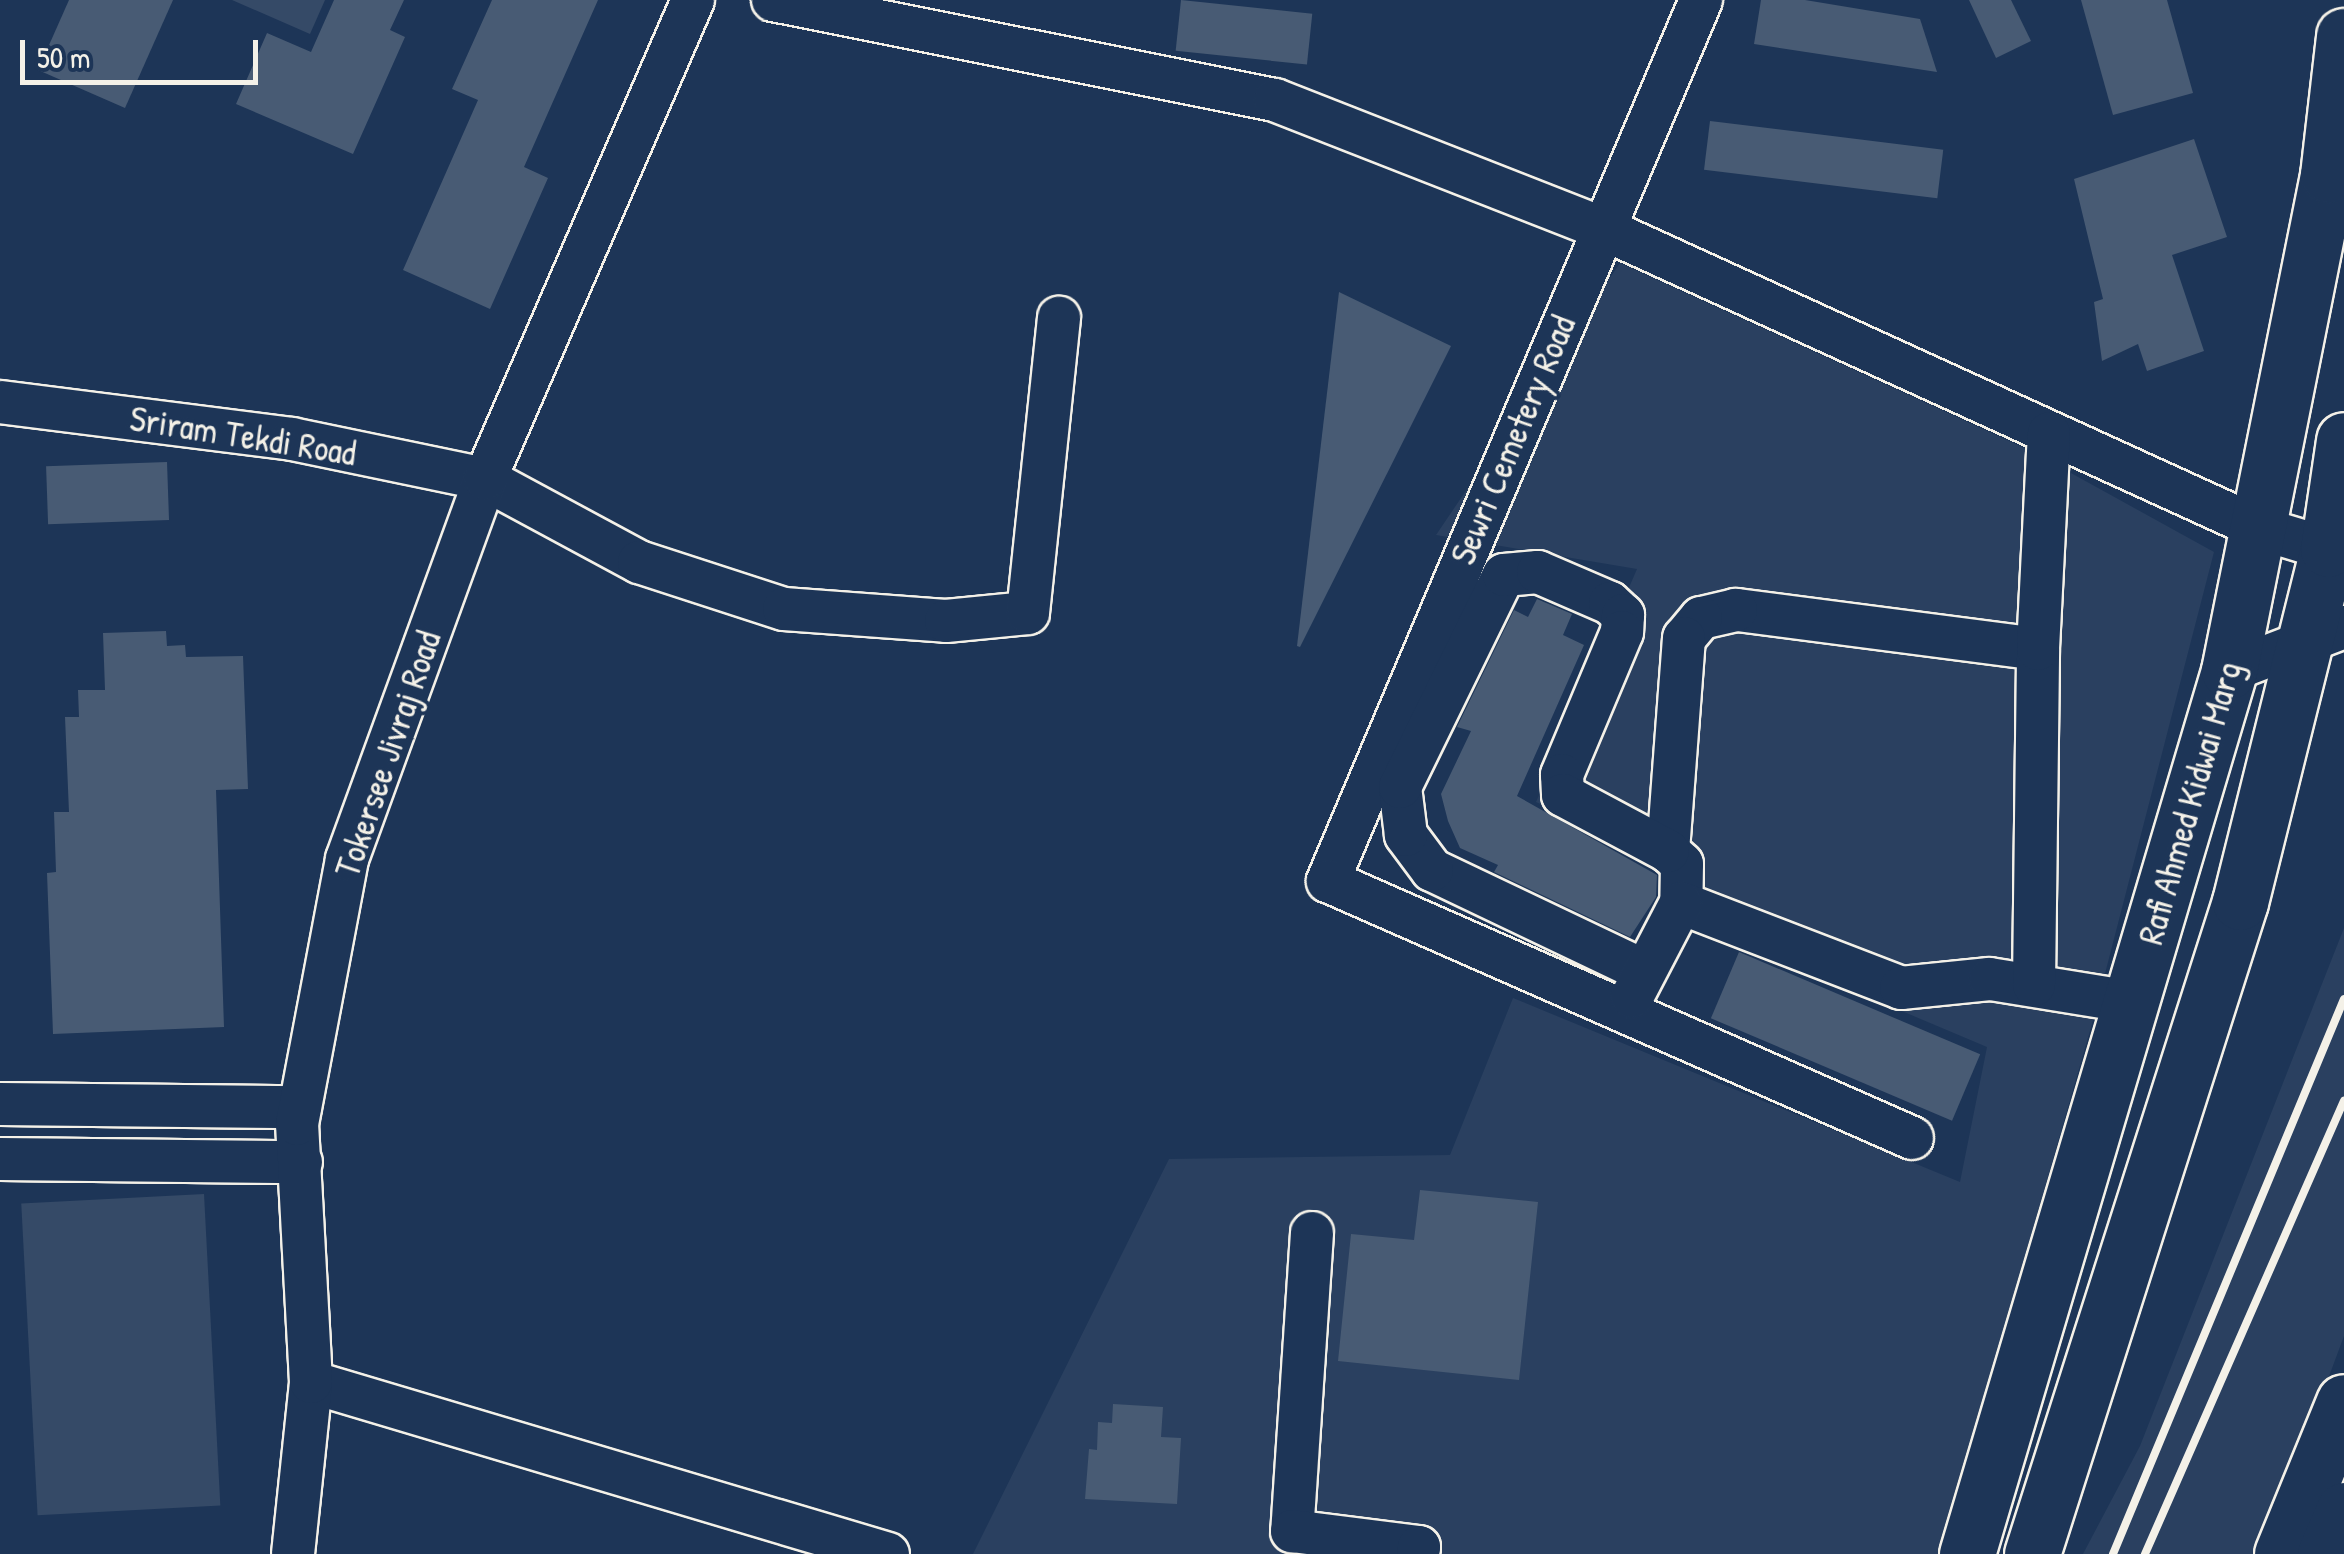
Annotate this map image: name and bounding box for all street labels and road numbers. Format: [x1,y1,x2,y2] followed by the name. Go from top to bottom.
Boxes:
[1442,309,1584,571] street label: Sewri Cemetery Road
[127,397,359,475] street label: Sriram Tekdi Road
[326,625,450,883] street label: Tokersee Jivraj Road
[2130,657,2250,949] street label: Rafi Ahmed Kidwai Marg

